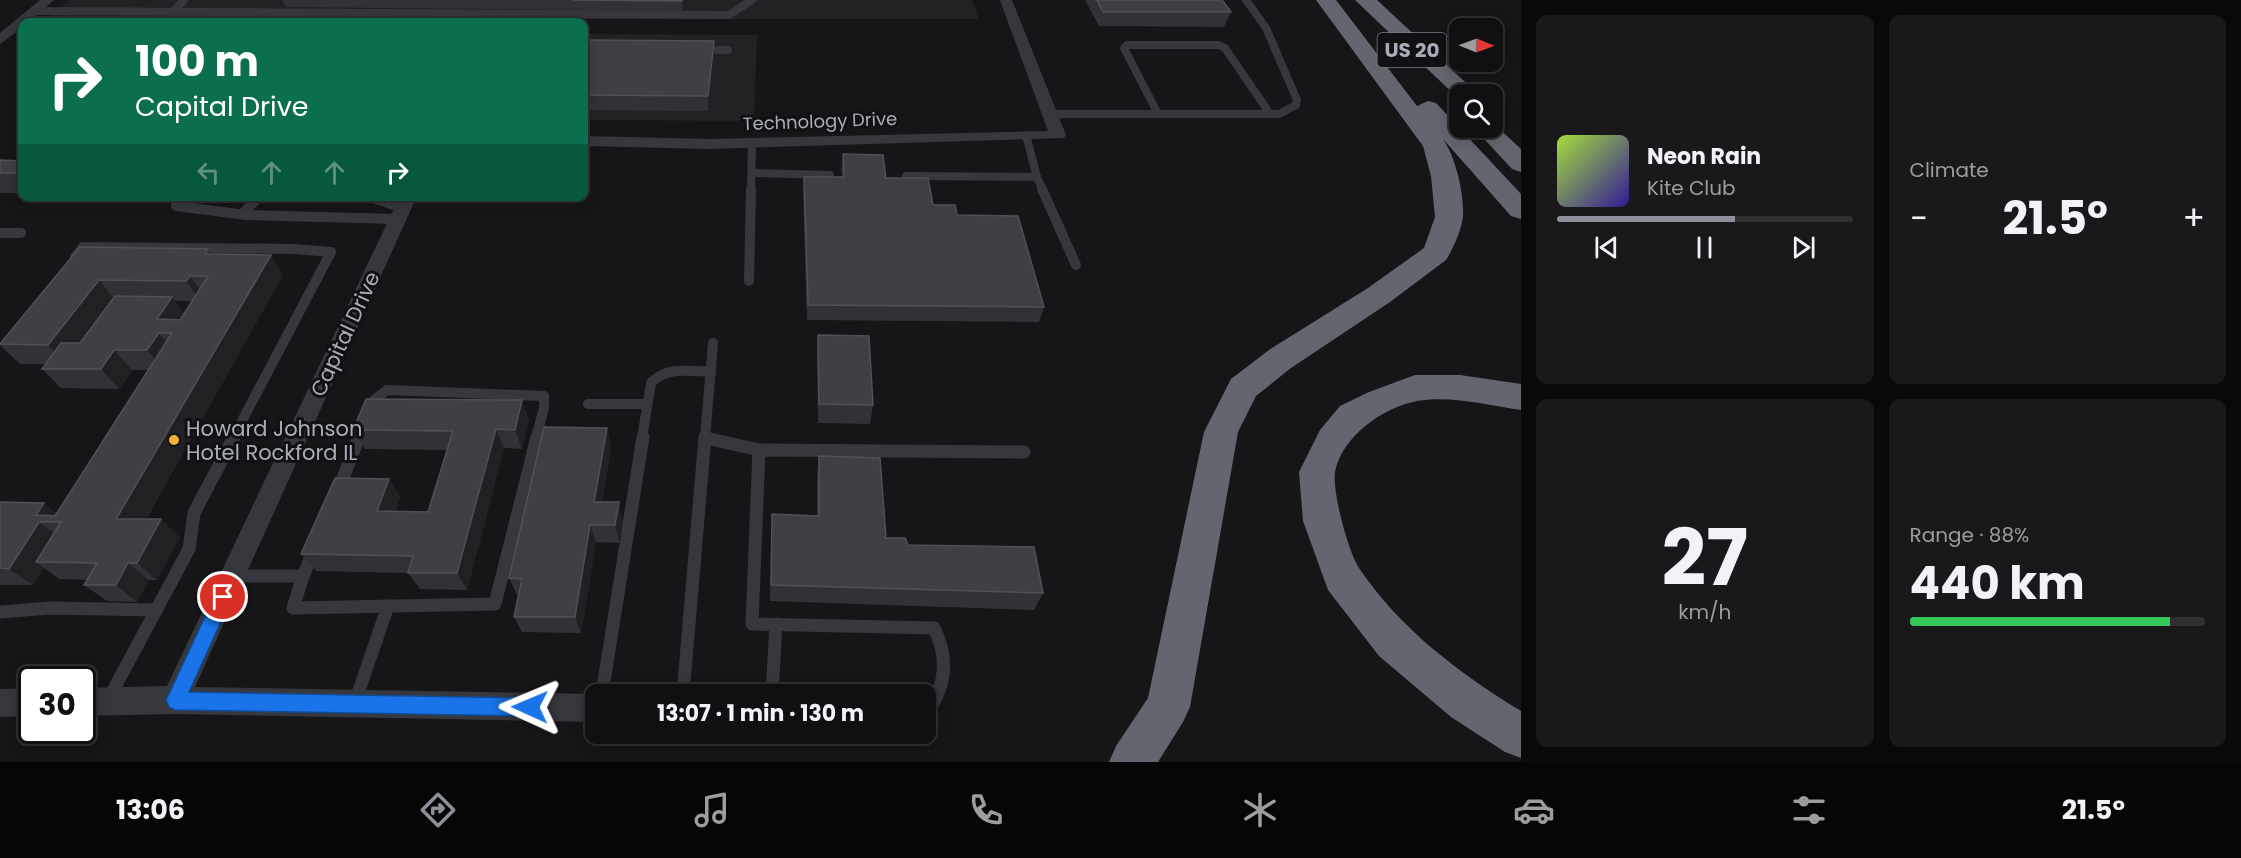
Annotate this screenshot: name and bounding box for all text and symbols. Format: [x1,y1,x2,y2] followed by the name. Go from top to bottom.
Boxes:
[1449,18,1503,72] north arrow
[1449,18,1503,138] map controls
[135,32,259,91] text: 100 m
[1378,33,1446,67] road number: US 20
[36,42,114,120] icon: right
[1449,84,1503,138] button: search
[135,88,309,125] text: Capital Drive
[742,106,898,136] street label: Technology Drive
[1647,141,1761,172] text: Neon Rain
[192,156,225,189] icon: left
[255,156,288,189] icon: ahead
[318,156,351,189] icon: ahead
[381,156,414,189] icon: right
[1910,156,1989,184] text: Climate
[1647,174,1736,202] text: Kite Club
[2002,187,2108,250] text: 21.5°
[1910,195,1928,242] text: −
[2182,195,2205,242] text: +
[1590,231,1623,264] icon: previous
[1688,231,1721,264] icon: pause
[1787,231,1820,264] icon: next
[303,267,387,401] street label: Capital Drive
[186,414,362,467] place label: Howard Johnson Hotel Rockford IL
[167,433,181,447] marker: Howard Johnson Hotel Rockford IL
[1662,503,1748,612] text: 27
[1910,521,2029,549] text: Range · 88%
[1910,552,2085,615] text: 440 km
[197,571,248,622] pin
[206,580,239,613] icon: arrive
[1678,598,1731,626] text: km/h
[18,666,96,744] speed limit sign: 30
[498,675,562,739] position arrow
[657,698,864,729] text: 13:07 · 1 min · 130 m
[417,789,459,831] icon: directions
[691,789,733,831] icon: music
[965,789,1007,831] icon: phone
[1239,789,1281,831] icon: climate
[1513,789,1555,831] icon: car
[1788,789,1830,831] icon: filters
[116,791,185,828] text: 13:06
[2062,791,2125,828] text: 21.5°

